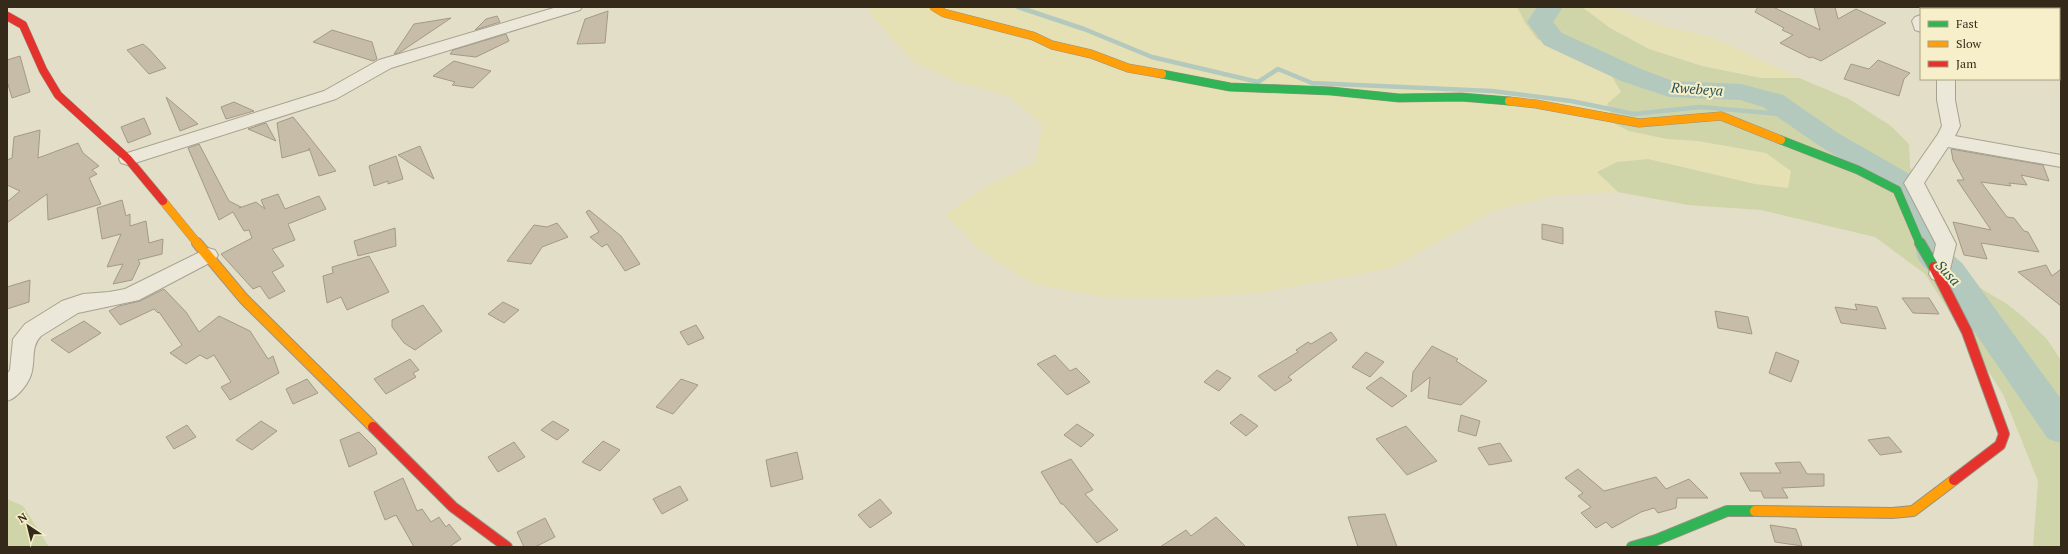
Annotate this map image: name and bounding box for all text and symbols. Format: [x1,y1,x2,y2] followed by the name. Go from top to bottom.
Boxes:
[1920,8,2060,80] legend
[1956,16,1979,31] text: Fast
[1956,36,1982,51] text: Slow
[1956,56,1977,71] text: Jam
[1669,77,1724,100] water label: Rwebeya
[1932,256,1965,289] water label: Susa
[8,506,48,546] north arrow
[15,509,30,526] text: N

